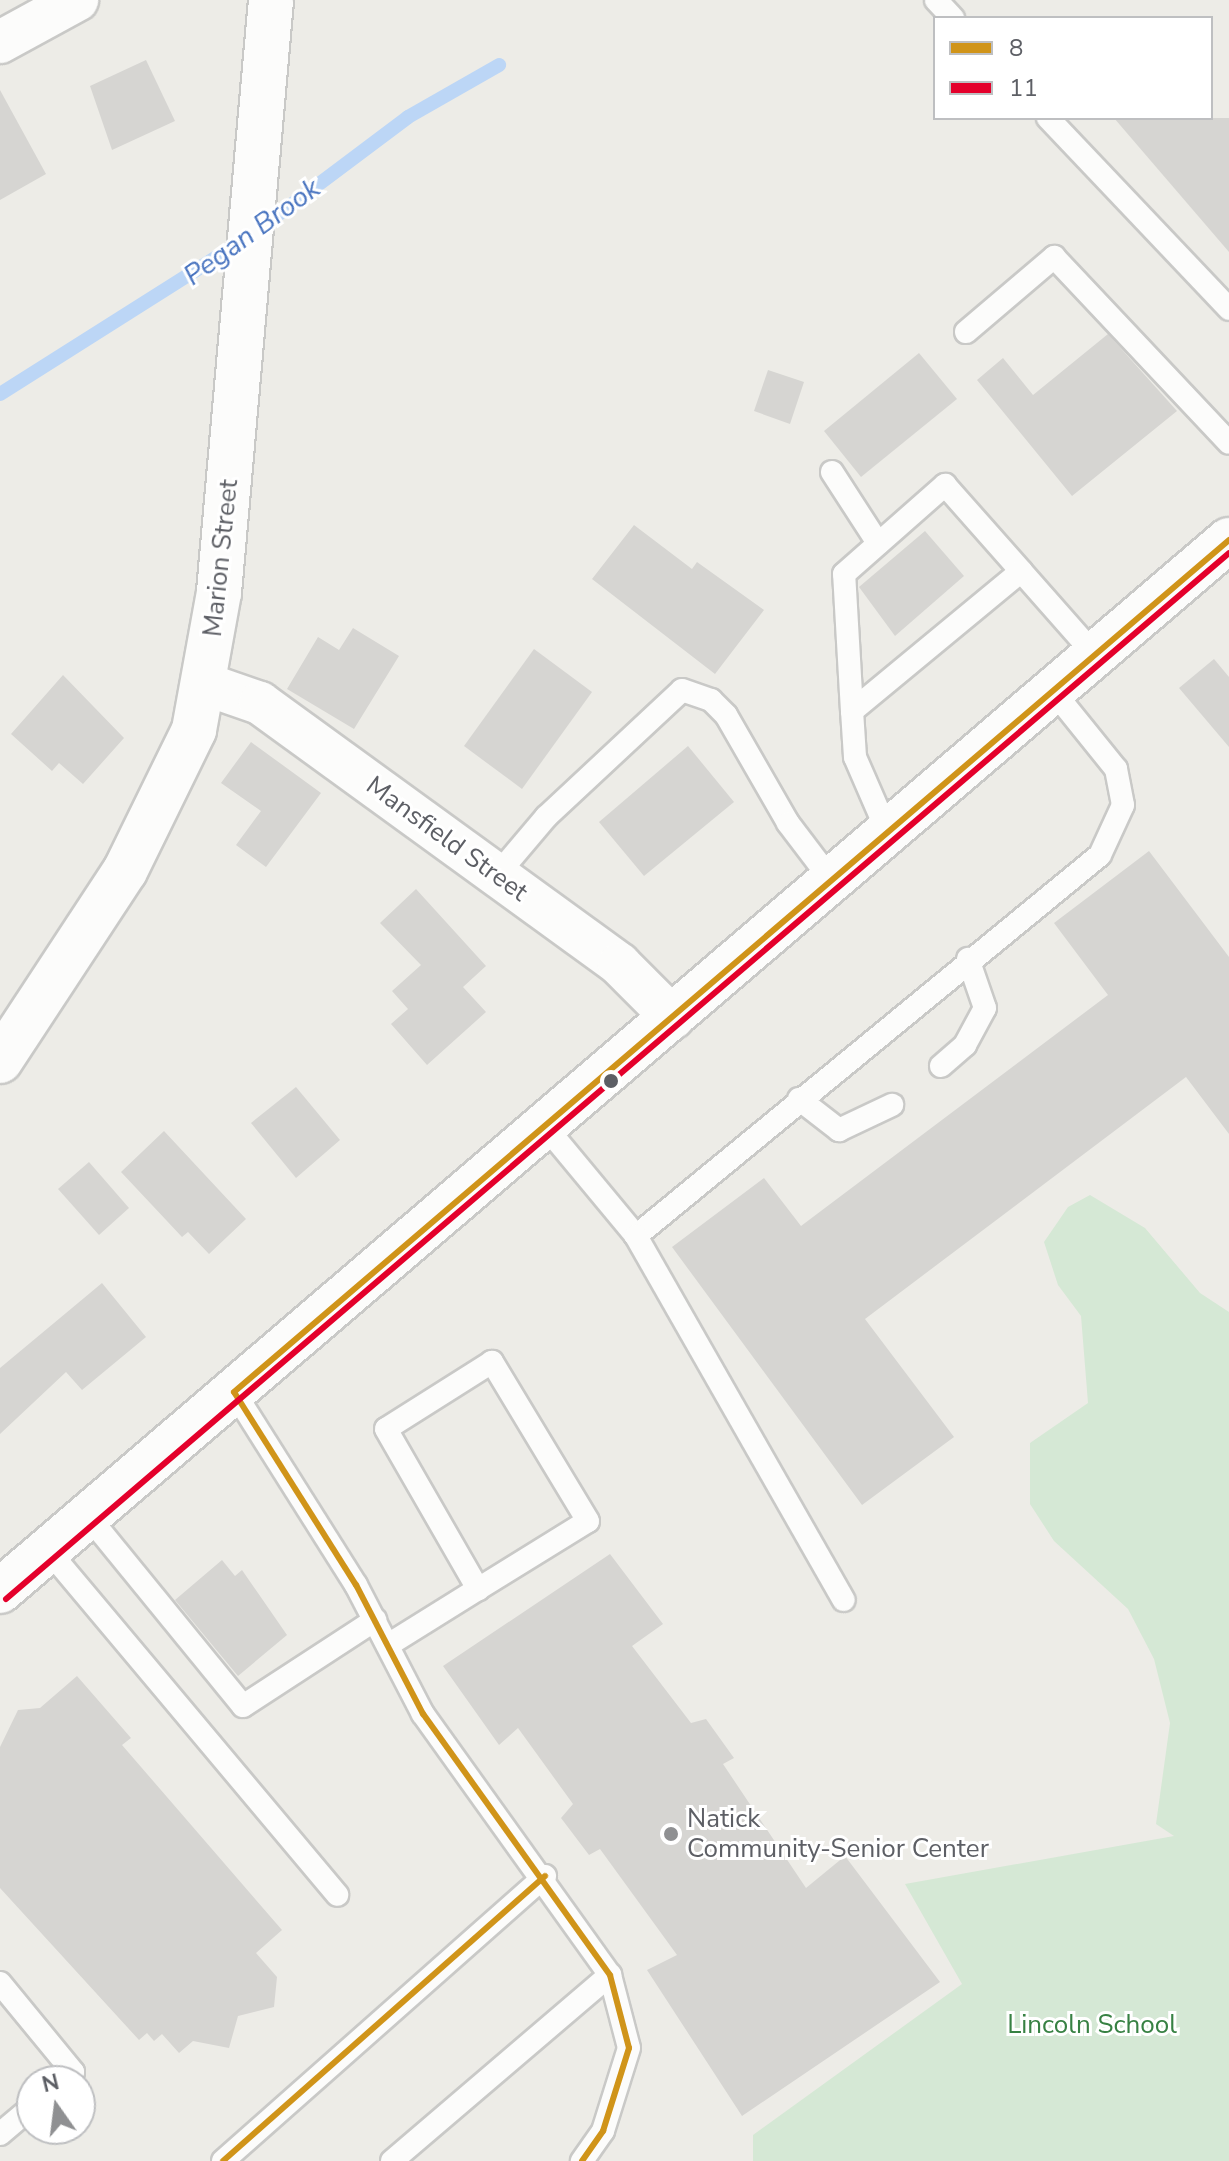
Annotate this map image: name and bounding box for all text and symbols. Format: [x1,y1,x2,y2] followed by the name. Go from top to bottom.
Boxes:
[933,16,1213,120] legend
[1009,32,1023,64] text: 8
[1009,72,1038,104] text: 11
[177,171,327,293] water label: Pegan Brook
[197,478,245,638] street label: Marion Street
[360,770,534,908] street label: Mansfield Street
[603,1073,619,1089] unlabelled marker
[687,1803,989,1864] place label: Natick Community-Senior Center
[662,1825,680,1843] marker: Natick Community-Senior Center
[1007,2009,1177,2041] park label: Lincoln School
[16,2065,96,2145] north arrow
[39,2067,62,2100] text: N

